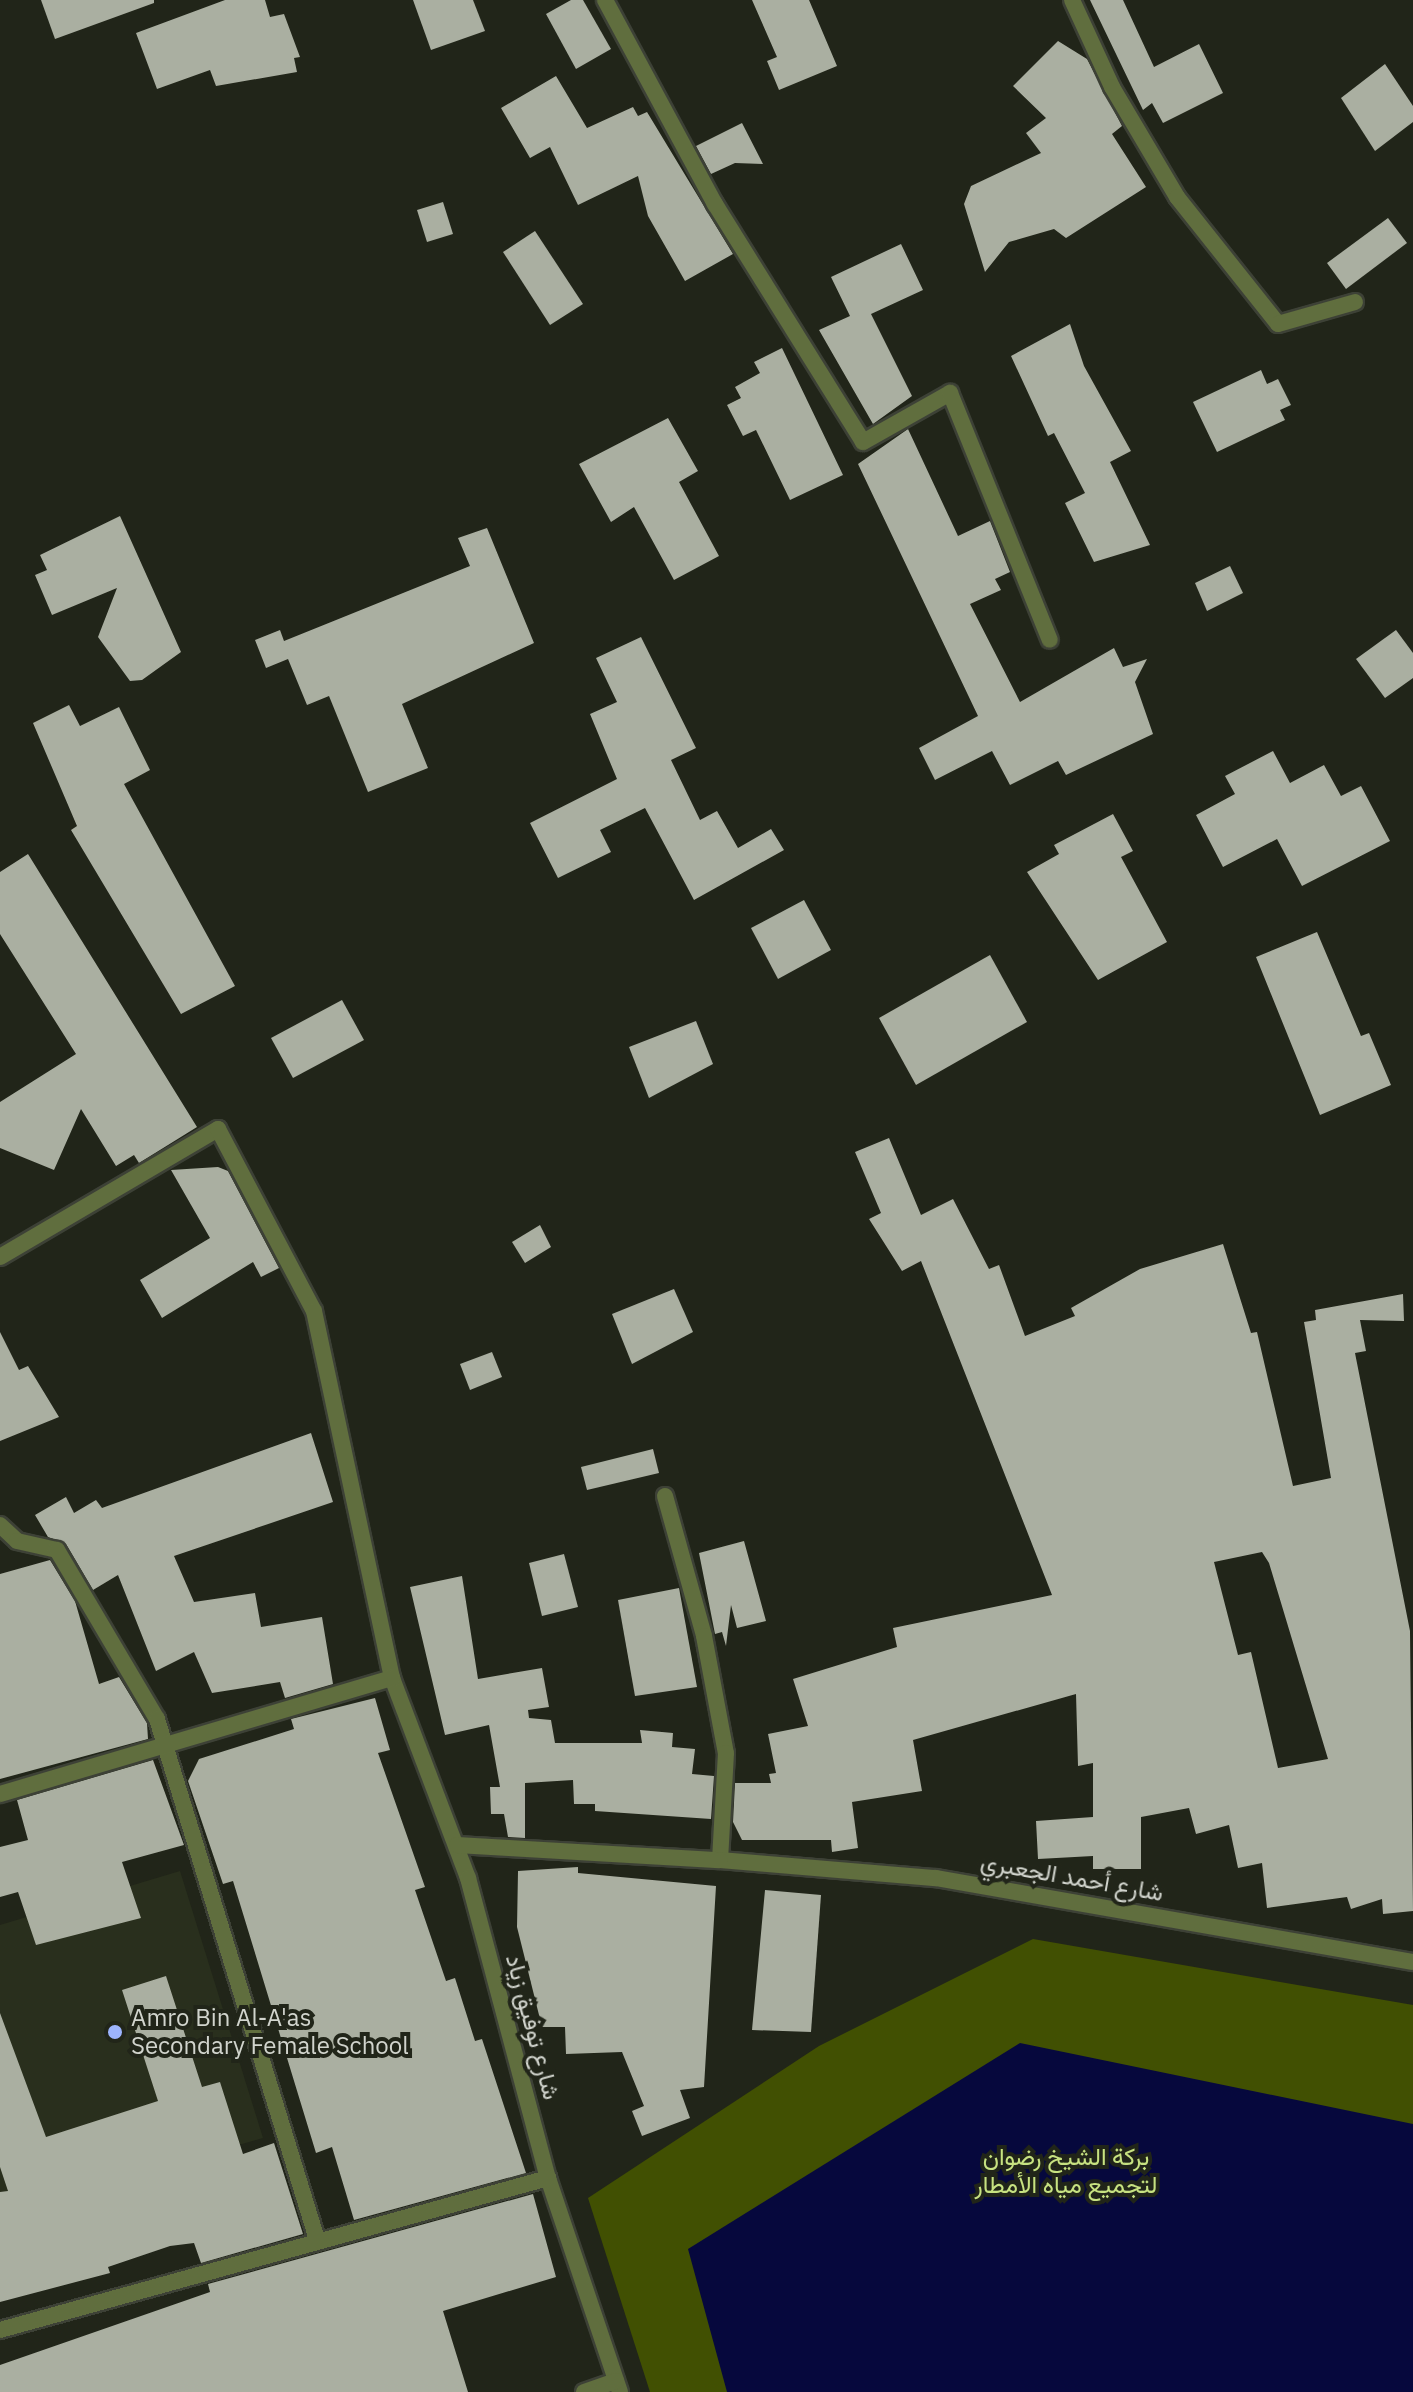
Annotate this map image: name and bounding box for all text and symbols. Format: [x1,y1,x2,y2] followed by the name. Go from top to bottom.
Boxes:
[978,1847,1166,1907] street label: شارع أحمد الجعبري
[500,1951,566,2103] street label: شارع توفيق زياد
[131,2004,409,2060] place label: Amro Bin Al-A'as Secondary Female School
[106,2023,124,2041] marker: Amro Bin Al-A'as Secondary Female School
[974,2143,1158,2199] park label: بركة الشيخ رضوان لتجميع مياه الأمطار

